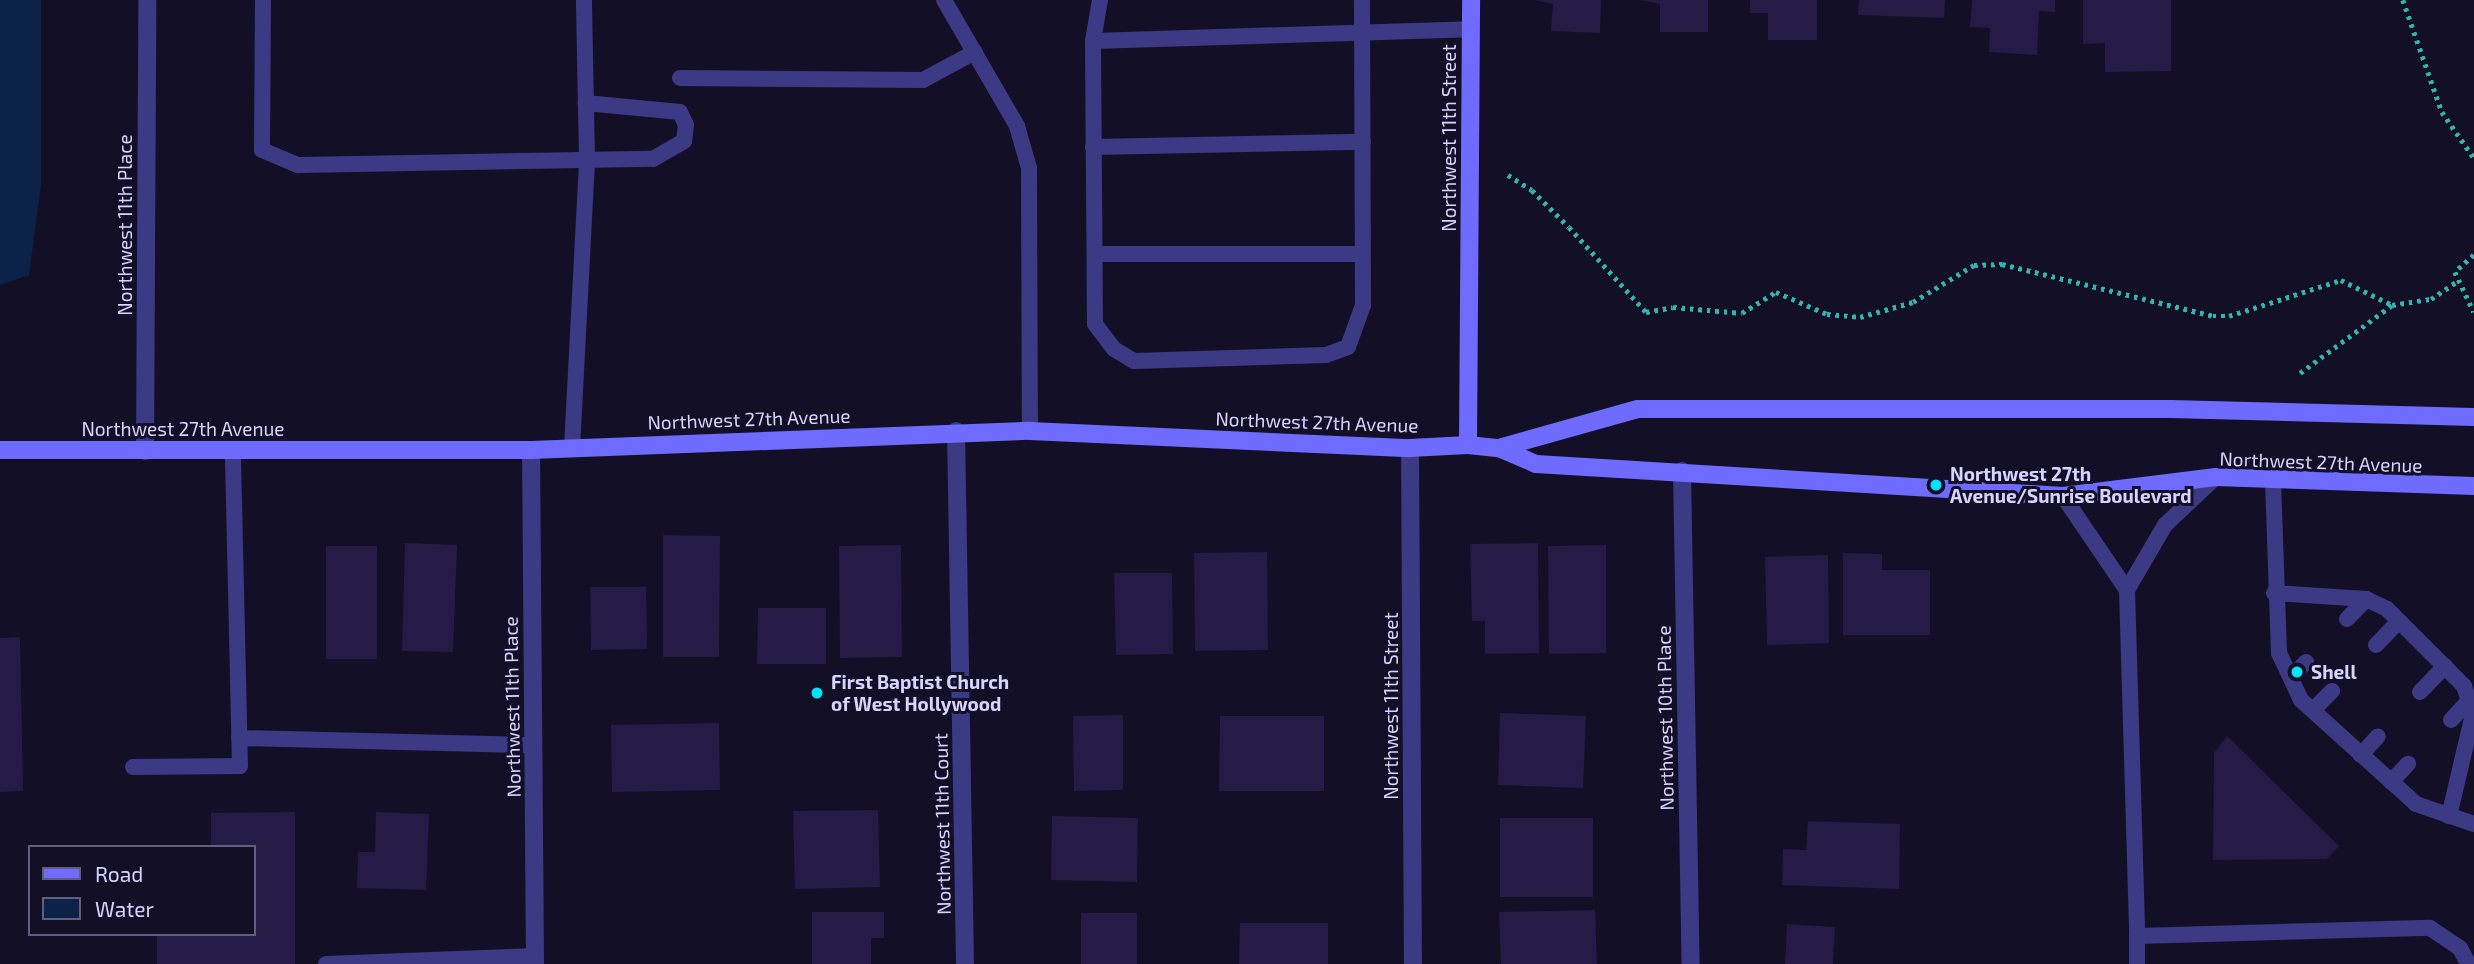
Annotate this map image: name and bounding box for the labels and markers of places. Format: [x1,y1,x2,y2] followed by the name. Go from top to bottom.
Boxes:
[1950,463,2191,507] place label: Northwest 27th Avenue/Sunrise Boulevard
[1928,477,1944,493] marker: Northwest 27th Avenue/Sunrise Boulevard
[2311,661,2357,683] place label: Shell
[2289,664,2305,680] marker: Shell
[831,671,1009,715] place label: First Baptist Church of West Hollywood
[809,685,825,701] marker: First Baptist Church of West Hollywood

